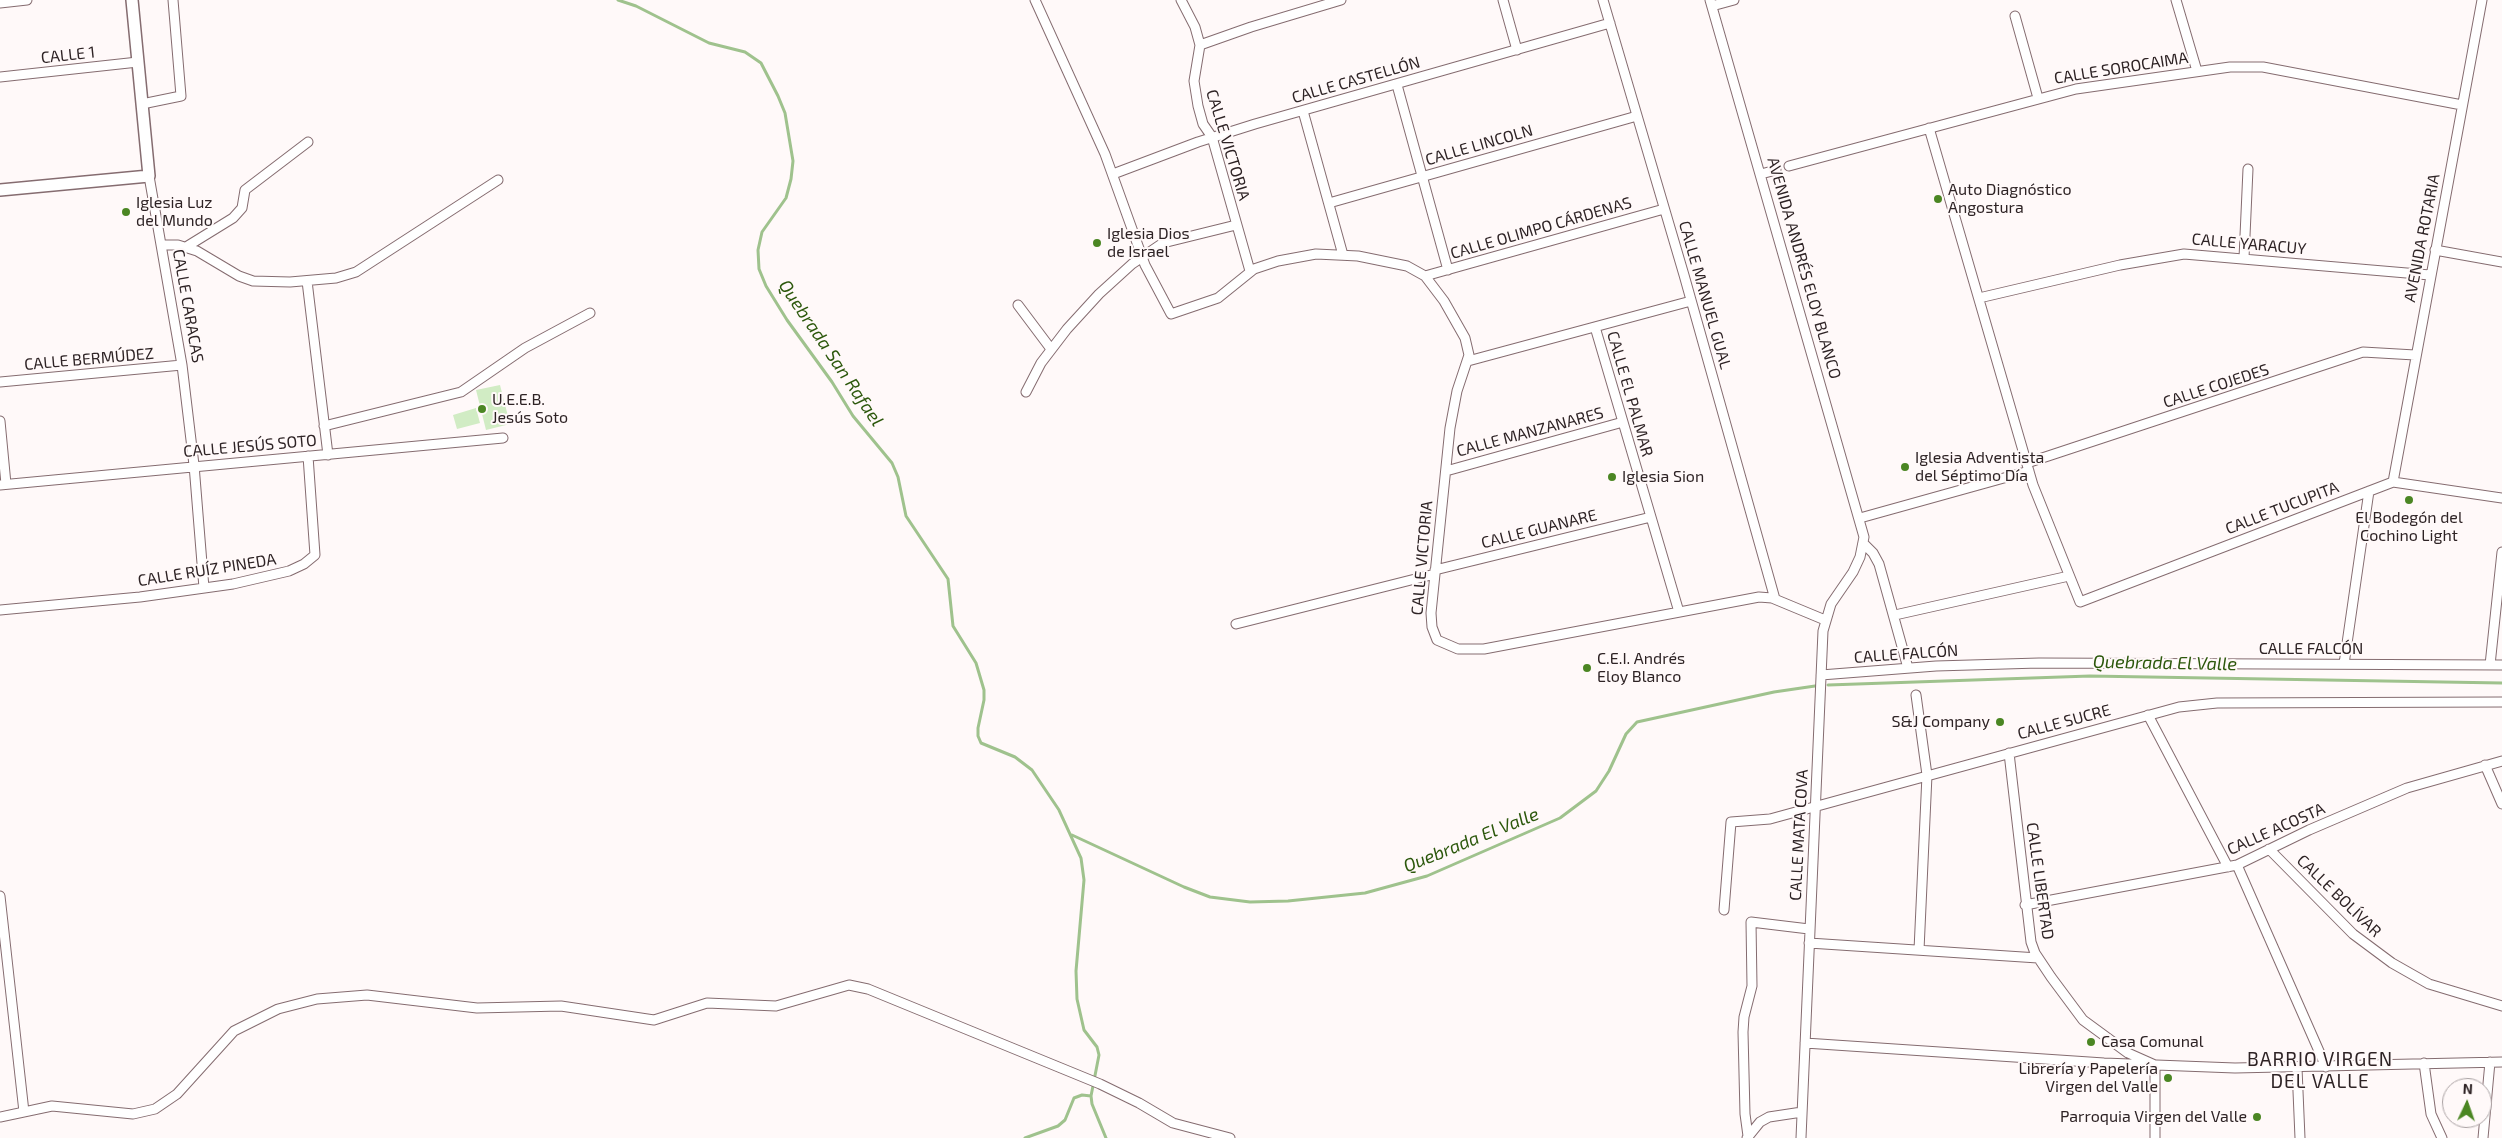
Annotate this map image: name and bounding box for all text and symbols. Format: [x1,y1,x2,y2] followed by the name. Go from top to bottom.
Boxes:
[40,43,96,67] street label: CALLE 1
[2053,48,2189,88] street label: CALLE SOROCAIMA
[1290,53,1422,107] street label: CALLE CASTELLÓN
[1202,87,1254,203] street label: CALLE VICTORIA
[1423,120,1535,170] street label: CALLE LINCOLN
[1763,155,1845,381] street label: AVENIDA ANDRÉS ELOY BLANCO
[2400,172,2444,304] street label: AVENIDA ROTARIA
[1948,180,2071,218] place label: Auto Diagnóstico Angostura
[136,193,213,231] place label: Iglesia Luz del Mundo
[1448,193,1634,263] street label: CALLE OLIMPO CÁRDENAS
[1932,193,1944,205] marker: Auto Diagnóstico Angostura
[120,206,132,218] marker: Iglesia Luz del Mundo
[1675,219,1735,371] street label: CALLE MANUEL GUAL
[1107,224,1190,262] place label: Iglesia Dios de Israel
[2191,229,2307,259] street label: CALLE YARACUY
[1091,237,1103,249] marker: Iglesia Dios de Israel
[169,248,207,364] street label: CALLE CARACAS
[774,276,888,430] water label: Quebrada San Rafael
[1603,329,1657,459] street label: CALLE EL PALMAR
[23,344,155,374] street label: CALLE BERMÚDEZ
[2161,360,2271,412] street label: CALLE COJEDES
[492,390,568,428] place label: U.E.E.B. Jesús Soto
[476,403,488,415] marker: U.E.E.B. Jesús Soto
[1454,403,1606,461] street label: CALLE MANZANARES
[183,431,317,461] street label: CALLE JESÚS SOTO
[1915,448,2044,486] place label: Iglesia Adventista del Séptimo Día
[1899,461,1911,473] marker: Iglesia Adventista del Séptimo Día
[1622,467,1704,487] place label: Iglesia Sion
[1606,471,1618,483] marker: Iglesia Sion
[2223,478,2341,538] street label: CALLE TUCUPITA
[2403,494,2415,506] marker: El Bodegón del Cochino Light
[1407,500,1437,616] street label: CALLE VICTORIA
[1479,505,1599,553] street label: CALLE GUANARE
[2355,508,2463,546] place label: El Bodegón del Cochino Light
[136,550,278,590] street label: CALLE RUÍZ PINEDA
[2259,639,2363,659] street label: CALLE FALCÓN
[1853,641,1959,667] street label: CALLE FALCÓN
[1597,649,1685,687] place label: C.E.I. Andrés Eloy Blanco
[2093,651,2237,675] water label: Quebrada El Valle
[1581,662,1593,674] marker: C.E.I. Andrés Eloy Blanco
[2015,700,2113,744] street label: CALLE SUCRE
[1892,712,1990,732] place label: S&J Company
[1994,716,2006,728] marker: S&J Company
[1786,769,1812,901] street label: CALLE MATA COVA
[2224,799,2328,859] street label: CALLE ACOSTA
[1400,803,1542,877] water label: Quebrada El Valle
[2022,821,2058,941] street label: CALLE LIBERTAD
[2293,851,2385,941] street label: CALLE BOLÍVAR
[2101,1032,2204,1052] place label: Casa Comunal
[2085,1036,2097,1048] marker: Casa Comunal
[2245,1049,2395,1093] district label: BARRIO VIRGEN DEL VALLE
[2019,1059,2158,1097] place label: Librería y Papelería Virgen del Valle
[2162,1072,2174,1084] marker: Librería y Papelería Virgen del Valle
[2442,1078,2492,1128] north arrow
[2462,1080,2473,1097] text: N
[2060,1107,2247,1127] place label: Parroquia Virgen del Valle
[2251,1111,2263,1123] marker: Parroquia Virgen del Valle

